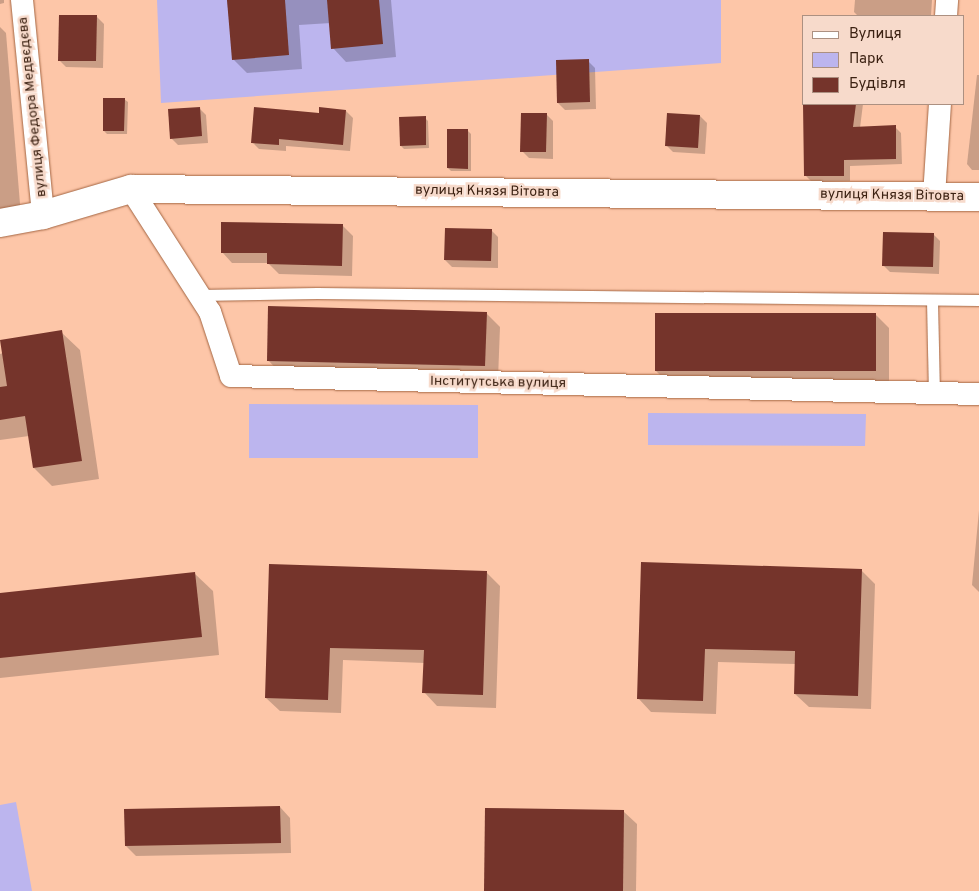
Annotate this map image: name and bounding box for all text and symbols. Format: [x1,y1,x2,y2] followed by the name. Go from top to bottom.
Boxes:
[802,15,964,105] legend
[15,16,51,198] street label: вулиця Федора Медвєдєва
[849,25,902,44] text: Вулиця
[849,50,884,69] text: Парк
[849,75,906,94] text: Будівля
[415,182,559,202] street label: вулиця Князя Вітовта
[820,186,964,206] street label: вулиця Князя Вітовта
[430,373,566,393] street label: Інститутська вулиця

